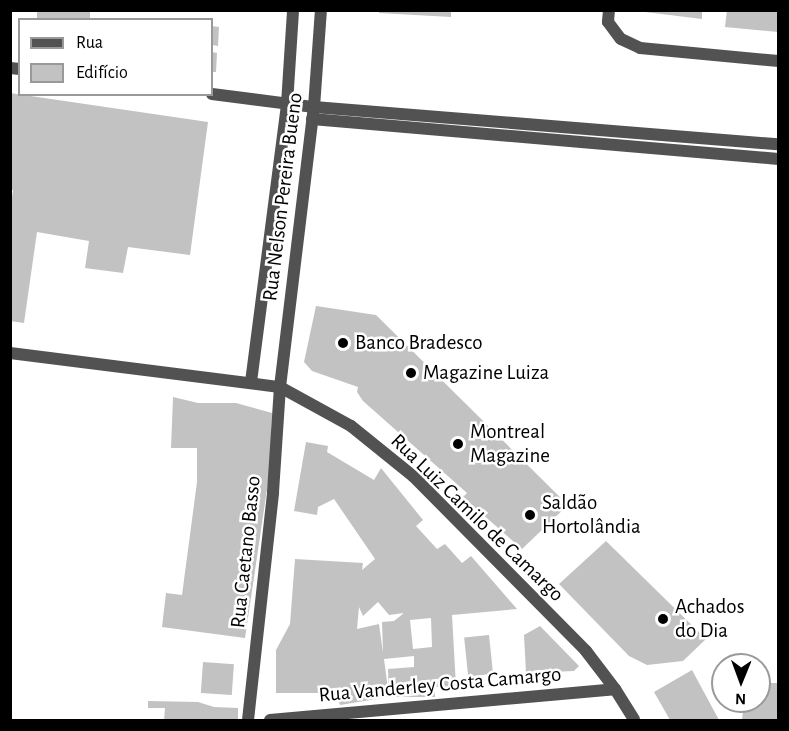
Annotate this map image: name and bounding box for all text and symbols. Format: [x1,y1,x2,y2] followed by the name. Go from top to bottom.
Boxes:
[18,18,213,96] legend
[76,34,103,52] text: Rua
[76,64,128,82] text: Edifício
[258,91,308,303] street label: Rua Nelson Pereira Bueno
[355,330,483,356] place label: Banco Bradesco
[336,336,350,350] marker: Banco Bradesco
[423,360,549,386] place label: Magazine Luiza
[404,366,418,380] marker: Magazine Luiza
[470,419,550,469] place label: Montreal Magazine
[385,429,569,607] street label: Rua Luiz Camilo de Camargo
[451,437,465,451] marker: Montreal Magazine
[225,475,267,629] street label: Rua Caetano Basso
[542,490,641,540] place label: Saldão Hortolândia
[523,508,537,522] marker: Saldão Hortolândia
[675,594,744,644] place label: Achados do Dia
[656,612,670,626] marker: Achados do Dia
[711,653,771,713] north arrow
[318,662,562,708] street label: Rua Vanderley Costa Camargo
[735,691,746,707] text: N

